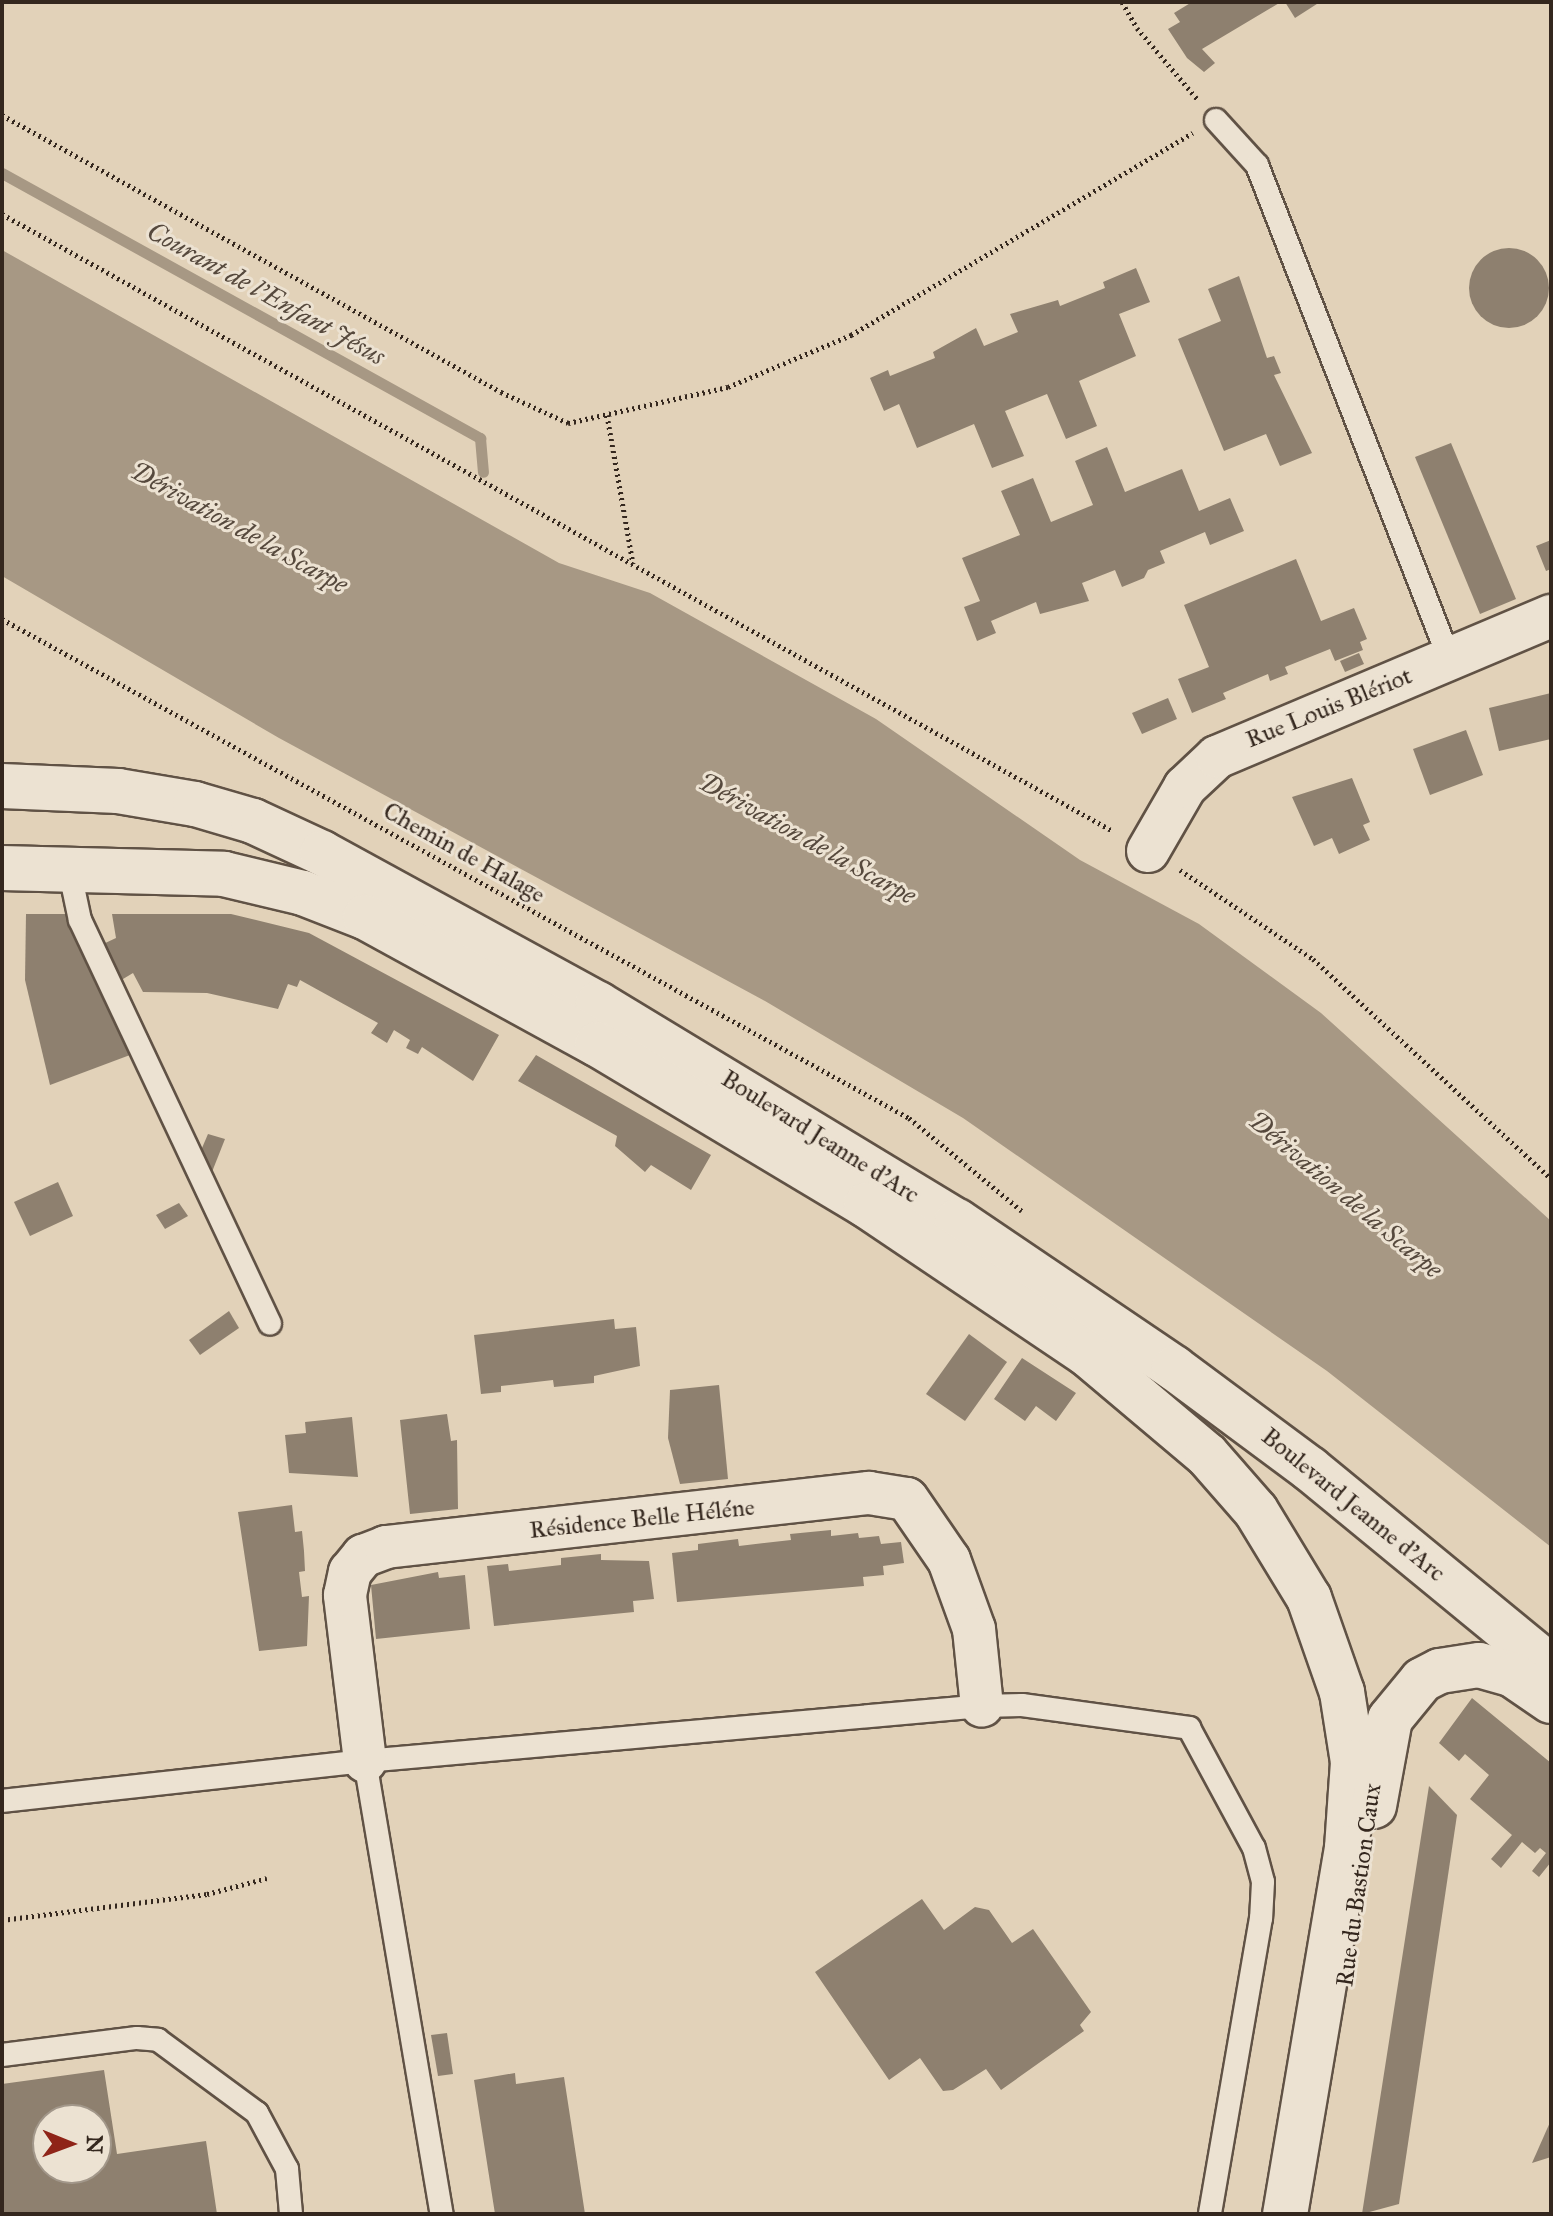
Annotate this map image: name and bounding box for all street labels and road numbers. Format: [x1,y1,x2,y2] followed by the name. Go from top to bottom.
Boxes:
[1242,662,1416,754] street label: Rue Louis Blériot
[378,797,550,909] street label: Chemin de Halage
[716,1064,924,1210] street label: Boulevard Jeanne d'Arc
[1255,1422,1451,1588] street label: Boulevard Jeanne d'Arc
[528,1493,756,1545] street label: Résidence Belle Héléne
[1330,1782,1388,1988] street label: Rue du Bastion Caux

